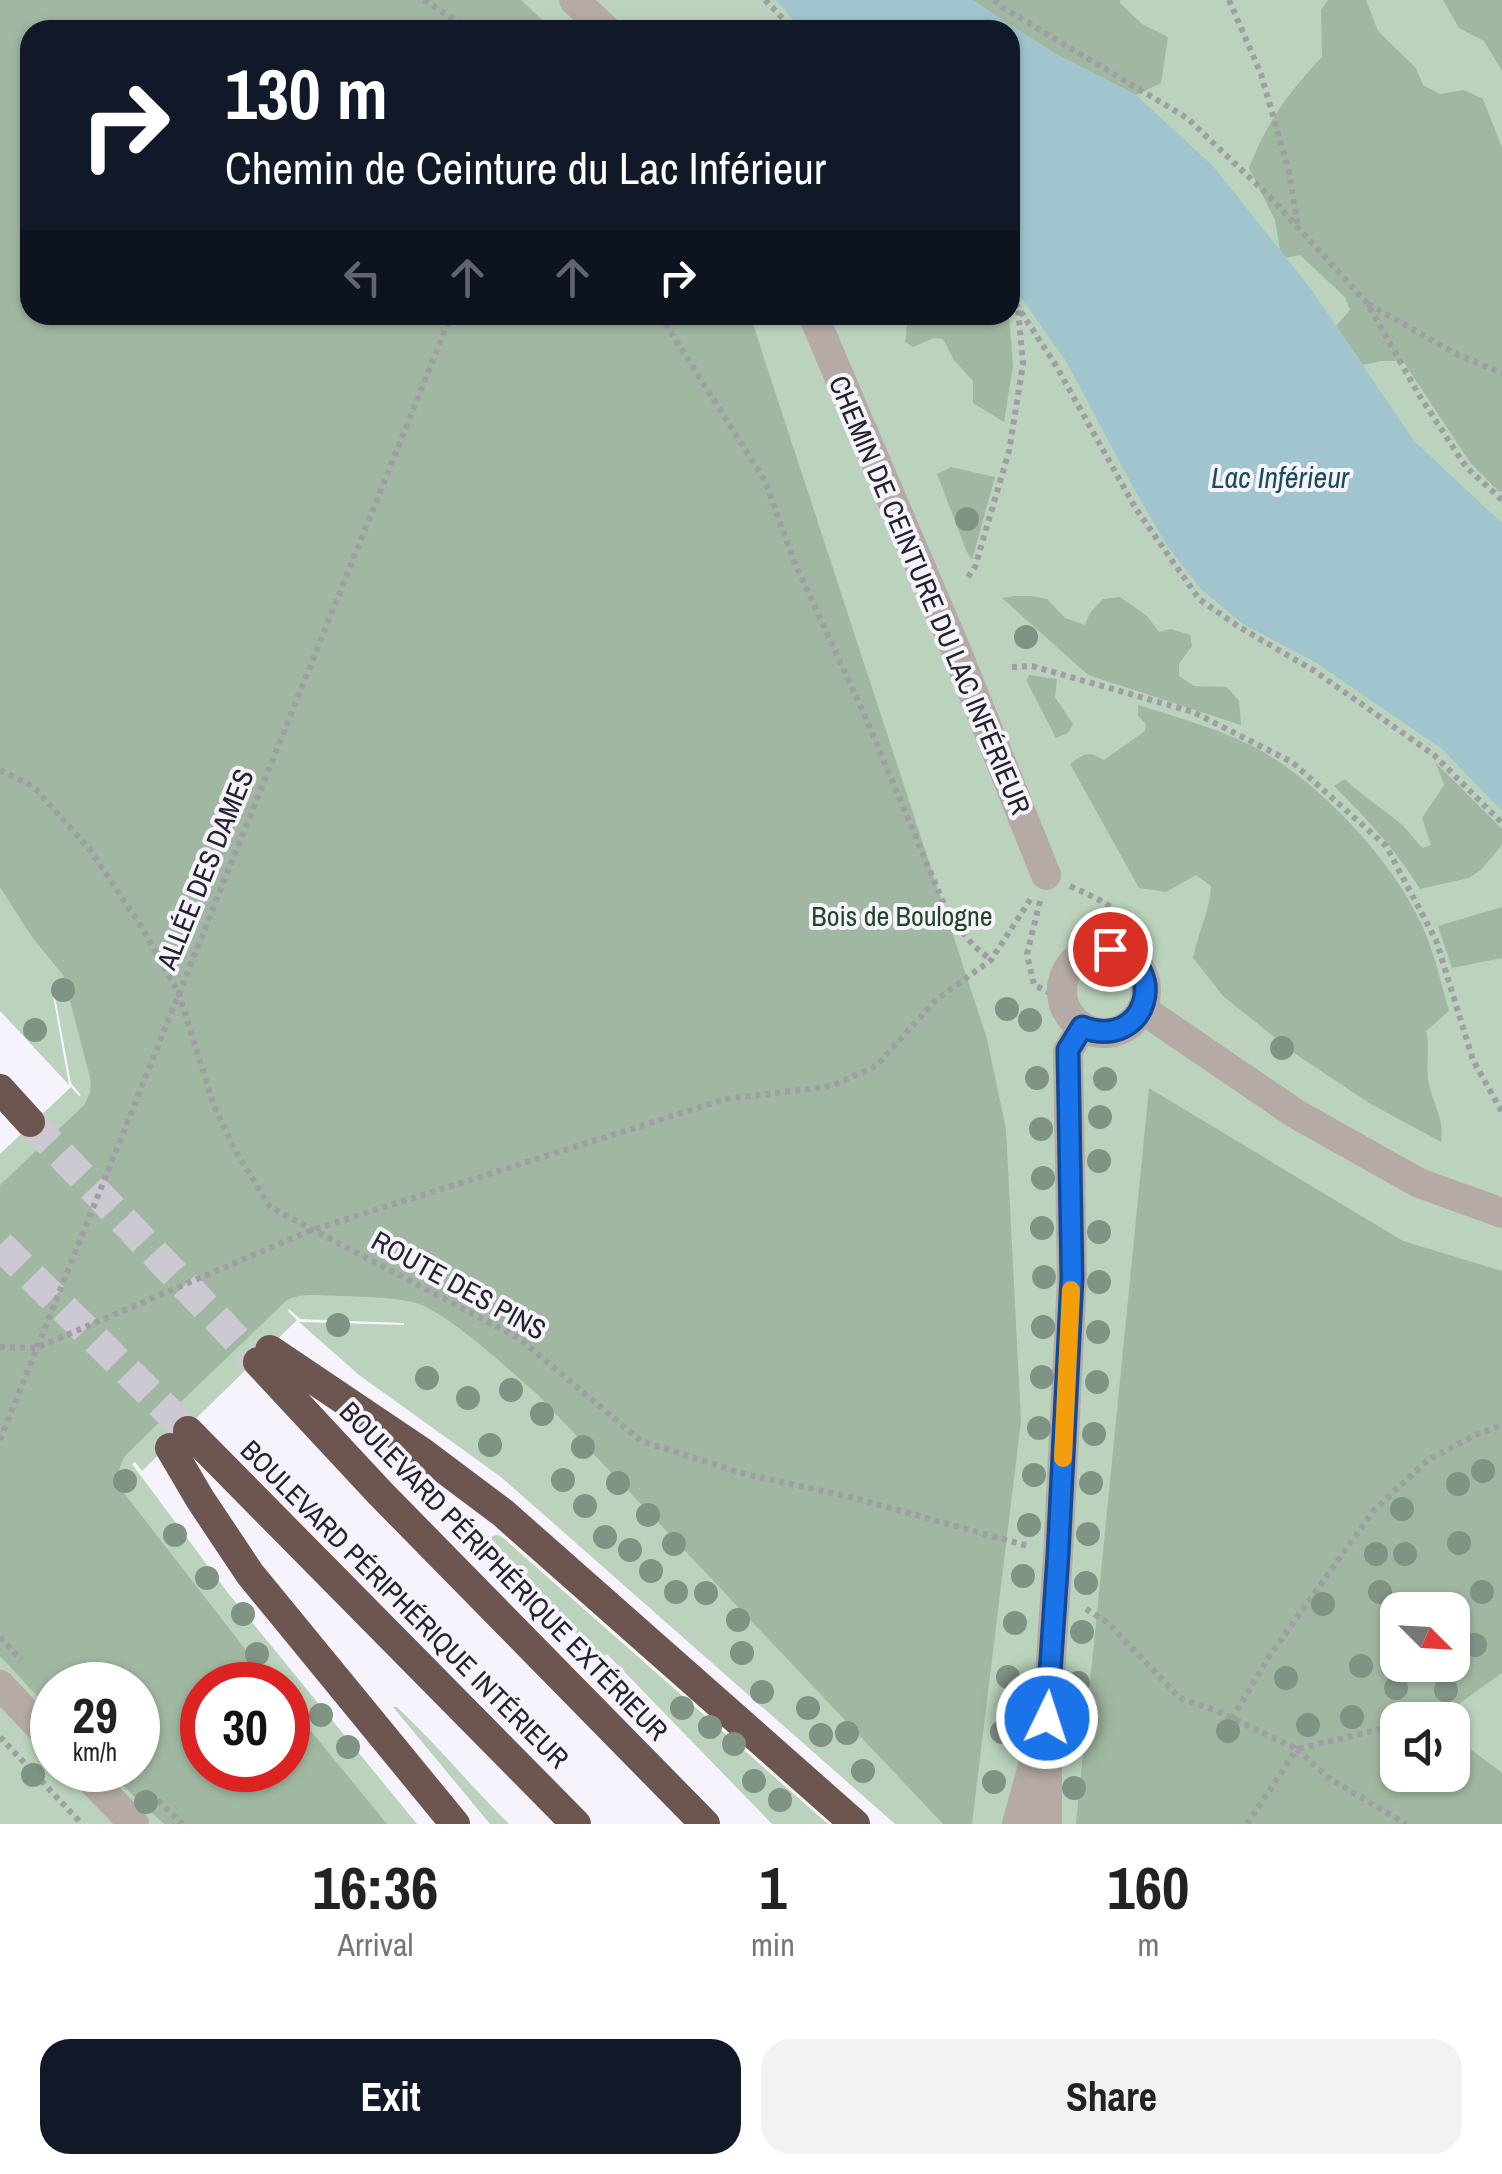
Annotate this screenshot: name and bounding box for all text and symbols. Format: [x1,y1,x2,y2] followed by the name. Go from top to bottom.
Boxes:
[225,47,388,141] text: 130 m
[60,60,190,190] icon: right
[225,137,826,198] text: Chemin de Ceinture du Lac Inférieur
[335,250,390,305] icon: left
[440,250,495,305] icon: ahead
[545,250,600,305] icon: ahead
[650,250,705,305] icon: right
[820,370,1040,820] street label: CHEMIN DE CEINTURE DU LAC INFÉRIEUR
[1211,457,1350,497] water label: Lac Inférieur
[147,763,263,976] street label: ALLÉE DES DAMES
[811,897,993,935] park label: Bois de Boulogne
[1068,907,1153,992] pin
[1083,922,1138,977] icon: arrive
[365,1221,553,1349] street label: ROUTE DES PINS
[331,1393,677,1749] street label: BOULEVARD PÉRIPHÉRIQUE EXTÉRIEUR
[232,1431,578,1777] street label: BOULEVARD PÉRIPHÉRIQUE INTÉRIEUR
[1380,1592,1470,1682] north arrow
[1380,1592,1470,1792] map controls
[180,1662,310,1792] speed limit sign: 30
[995,1666,1099,1770] position arrow
[72,1681,118,1749] text: 29
[1380,1702,1470,1792] button: sound
[73,1735,117,1769] text: km/h
[313,1847,438,1928] text: 16:36
[759,1847,787,1928] text: 1
[1107,1847,1189,1928] text: 160
[338,1923,413,1966] text: Arrival
[751,1923,795,1966] text: min
[1137,1923,1159,1966] text: m
[40,2039,741,2154] button: Exit
[761,2039,1462,2154] button: Share

